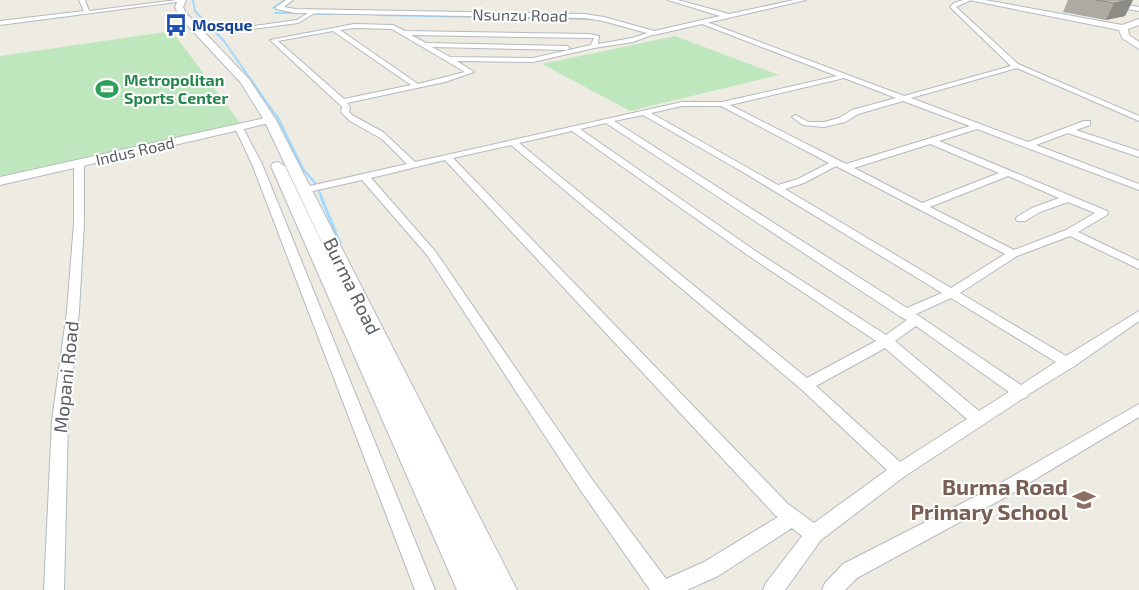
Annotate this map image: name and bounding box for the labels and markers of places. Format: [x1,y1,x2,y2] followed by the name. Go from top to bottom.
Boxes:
[163,12,189,38] bus stop icon: Mosque
[192,15,253,34] place label: Mosque
[124,70,228,107] place label: Metropolitan Sports Center
[94,76,120,102] sports icon: Metropolitan Sports Center
[910,473,1069,525] place label: Burma Road Primary School
[1071,487,1097,513] school or university icon: Burma Road Primary School

